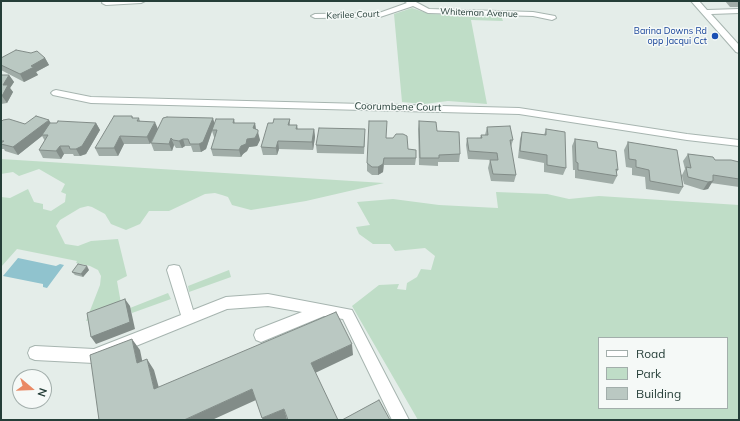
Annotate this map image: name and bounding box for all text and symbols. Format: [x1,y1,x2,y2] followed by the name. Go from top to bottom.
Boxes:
[440,6,518,20] street label: Whiteman Avenue
[326,9,380,21] street label: Kerilee Court
[634,26,707,47] place label: Barina Downs Rd opp Jacqui Cct
[710,31,720,41] marker: Barina Downs Rd opp Jacqui Cct
[354,100,442,114] street label: Coorumbene Court
[598,337,728,409] legend
[636,346,665,361] text: Road
[636,366,661,381] text: Park
[12,369,52,409] north arrow
[34,386,50,399] text: N
[636,386,681,401] text: Building

